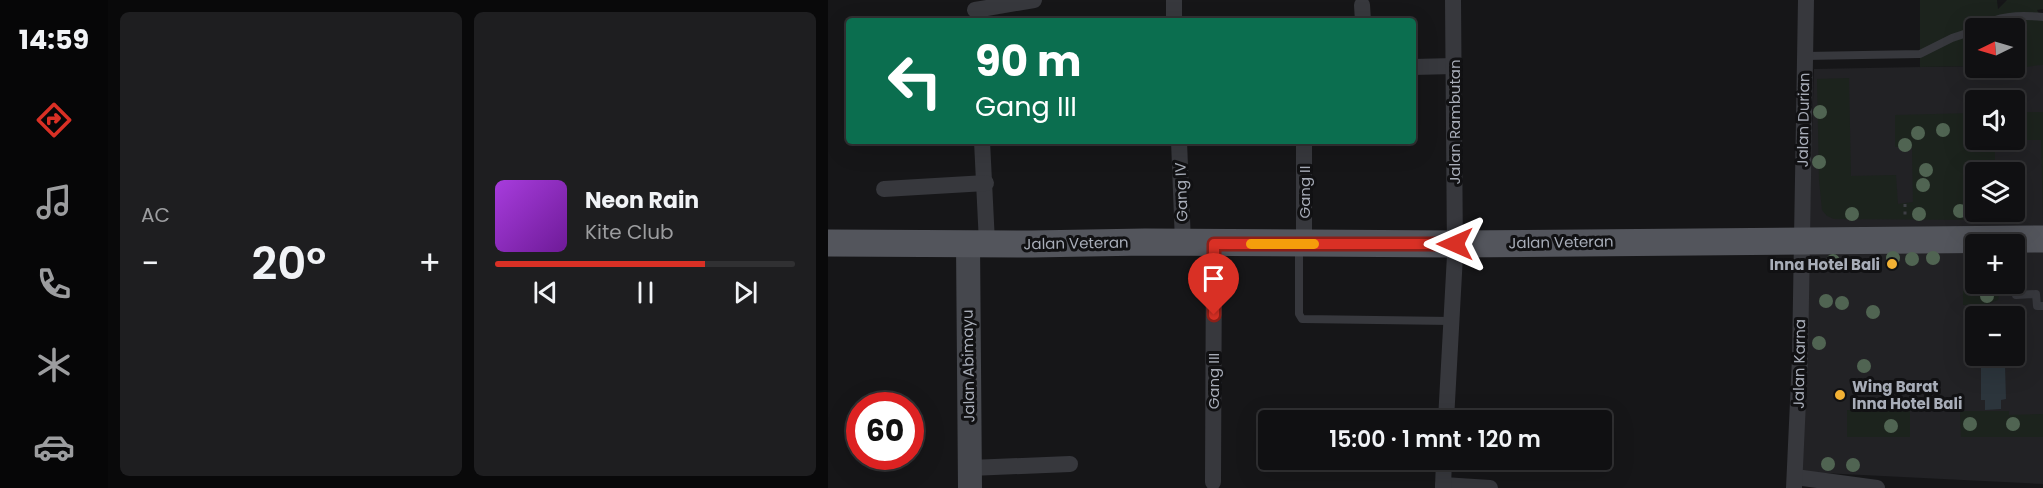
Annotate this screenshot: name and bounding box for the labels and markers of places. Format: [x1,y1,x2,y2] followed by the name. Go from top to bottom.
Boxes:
[1188,253,1239,315] pin
[1770,254,1880,275] place label: Inna Hotel Bali
[1885,257,1899,271] marker: Inna Hotel Bali
[1852,376,1962,414] place label: Wing Barat Inna Hotel Bali
[1833,388,1847,402] marker: Wing Barat Inna Hotel Bali

